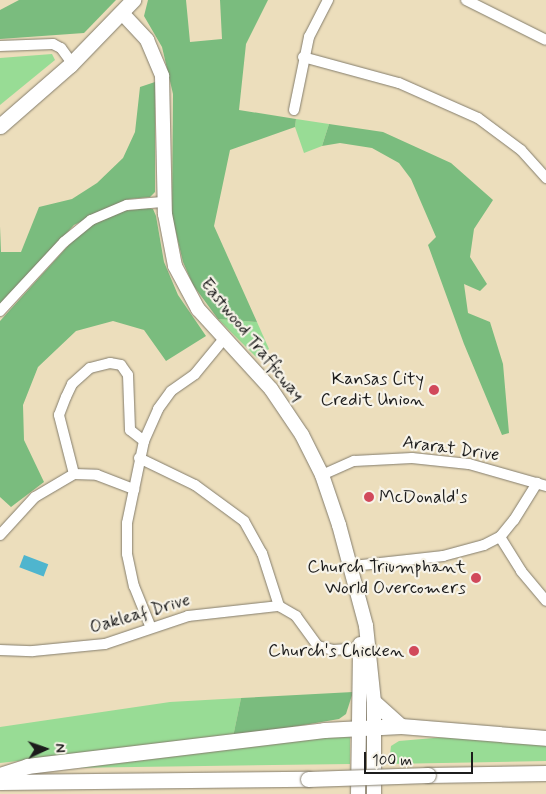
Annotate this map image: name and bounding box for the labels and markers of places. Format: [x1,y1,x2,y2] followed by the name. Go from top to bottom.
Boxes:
[325,369,424,412] place label: Kansas City Credit Union
[428,384,440,396] marker: Kansas City Credit Union
[379,486,467,508] place label: McDonald's
[363,491,375,503] marker: McDonald's
[307,557,466,600] place label: Church Triumphant World Overcomers
[470,572,482,584] marker: Church Triumphant World Overcomers
[270,640,404,662] place label: Church's Chicken
[408,645,420,657] marker: Church's Chicken

